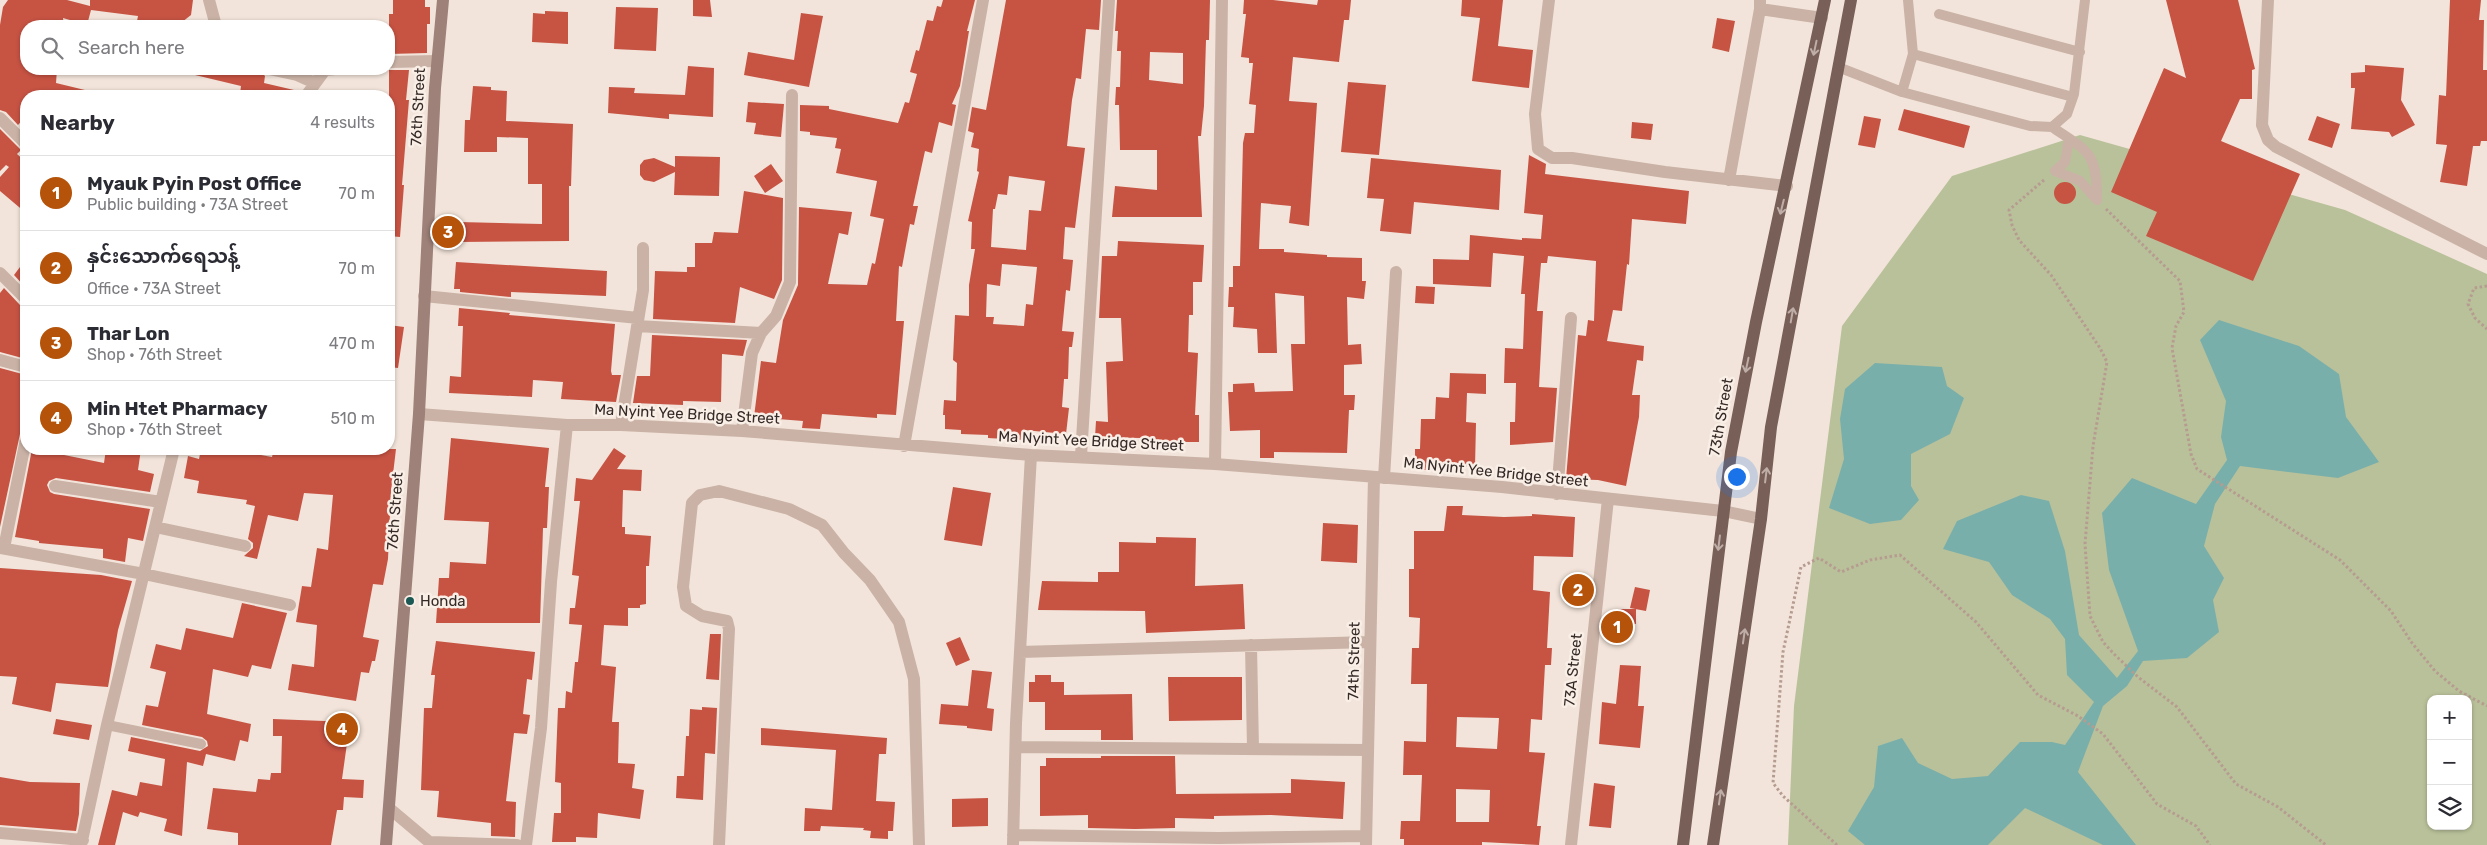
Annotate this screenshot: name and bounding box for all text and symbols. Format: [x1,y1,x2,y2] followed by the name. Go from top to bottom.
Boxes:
[20,20,395,75] search box
[38,34,66,62] icon: search
[78,36,185,59] text: Search here
[1810,39,1820,55] one-way arrow
[407,67,429,147] street label: 76th Street
[40,110,115,135] text: Nearby
[310,113,375,132] text: 4 results
[87,172,302,195] text: Myauk Pyin Post Office
[52,184,60,203] text: 1
[338,184,375,203] text: 70 m
[87,195,288,214] text: Public building · 73A Street
[1777,198,1786,214] one-way arrow
[432,213,464,251] pin: 3
[87,245,238,268] text: နှင်းသောက်ရေသန့်
[51,259,61,278] text: 2
[338,259,375,278] text: 70 m
[87,279,221,298] text: Office · 73A Street
[1788,307,1798,323] one-way arrow
[87,322,170,345] text: Thar Lon
[51,334,61,353] text: 3
[329,334,375,353] text: 470 m
[87,345,222,364] text: Shop · 76th Street
[1741,357,1751,373] one-way arrow
[1705,377,1737,457] street label: 73th Street
[87,397,267,420] text: Min Htet Pharmacy
[594,400,780,428] street label: Ma Nyint Yee Bridge Street
[51,409,61,428] text: 4
[331,409,375,428] text: 510 m
[87,420,222,439] text: Shop · 76th Street
[998,427,1184,455] street label: Ma Nyint Yee Bridge Street
[1403,453,1589,491] street label: Ma Nyint Yee Bridge Street
[1724,464,1750,490] your location
[1761,467,1771,483] one-way arrow
[383,471,407,551] street label: 76th Street
[1714,535,1724,551] one-way arrow
[1562,571,1594,609] pin: 2
[420,592,466,610] place label: Honda
[404,595,416,607] marker: Honda
[1601,608,1633,646] pin: 1
[1344,621,1364,700] street label: 74th Street
[1739,628,1749,644] one-way arrow
[1560,632,1586,707] street label: 73A Street
[2427,695,2472,830] map controls
[2427,695,2472,740] button: +
[326,710,358,748] pin: 4
[2427,740,2472,785] button: −
[2427,785,2472,830] button: layers
[1715,789,1725,805] one-way arrow

